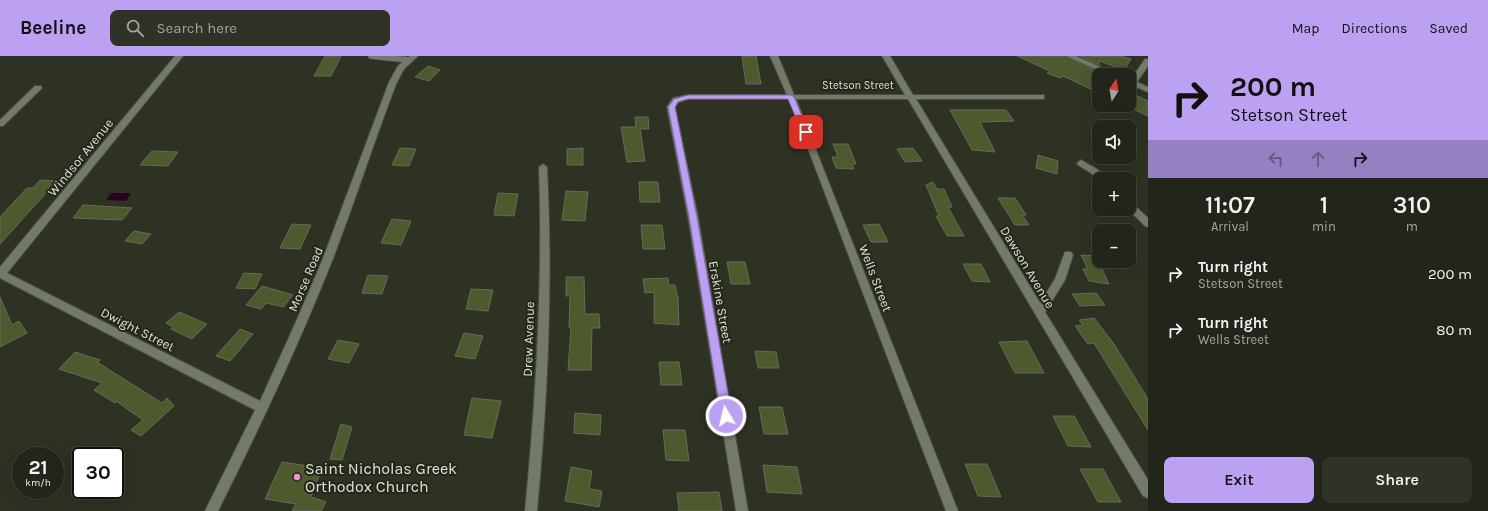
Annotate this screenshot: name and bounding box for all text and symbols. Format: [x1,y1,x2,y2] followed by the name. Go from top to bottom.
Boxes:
[110,10,390,46] search box
[20,17,86,39] text: Beeline
[124,17,146,39] icon: search
[156,19,237,37] text: Search here
[1292,20,1320,37] text: Map
[1342,20,1407,37] text: Directions
[1429,20,1468,37] text: Saved
[1092,68,1136,112] north arrow
[1092,68,1136,268] map controls
[1230,70,1316,103] text: 200 m
[1164,72,1216,124] icon: right
[822,79,894,92] street label: Stetson Street
[1230,104,1348,126] text: Stetson Street
[44,115,116,199] street label: Windsor Avenue
[789,115,823,149] pin
[1092,120,1136,164] button: sound
[795,121,817,143] icon: arrive
[1265,148,1287,170] icon: left
[1307,148,1329,170] icon: ahead
[1349,148,1371,170] icon: right
[1092,172,1136,216] button: +
[1205,191,1255,219] text: 11:07
[1320,191,1328,219] text: 1
[1393,191,1431,219] text: 310
[1211,219,1249,234] text: Arrival
[1312,219,1336,234] text: min
[1406,219,1418,234] text: m
[997,224,1058,311] street label: Dawson Avenue
[1092,224,1136,268] button: −
[856,242,895,314] street label: Wells Street
[285,244,326,314] street label: Morse Road
[1198,258,1268,276] text: Turn right
[706,260,735,345] street label: Erskine Street
[1164,263,1186,285] icon: right
[1428,265,1472,283] text: 200 m
[1198,276,1283,291] text: Stetson Street
[520,301,537,377] street label: Drew Avenue
[98,304,177,355] street label: Dwight Street
[1198,314,1268,332] text: Turn right
[1164,319,1186,341] icon: right
[1436,321,1472,339] text: 80 m
[1198,332,1269,347] text: Wells Street
[705,395,747,437] position arrow
[72,447,124,499] speed limit sign: 30
[28,456,48,479] text: 21
[1164,457,1314,503] button: Exit
[1322,457,1472,503] button: Share
[305,459,457,496] place label: Saint Nicholas Greek Orthodox Church
[292,472,302,482] marker: Saint Nicholas Greek Orthodox Church
[25,477,51,489] text: km/h

